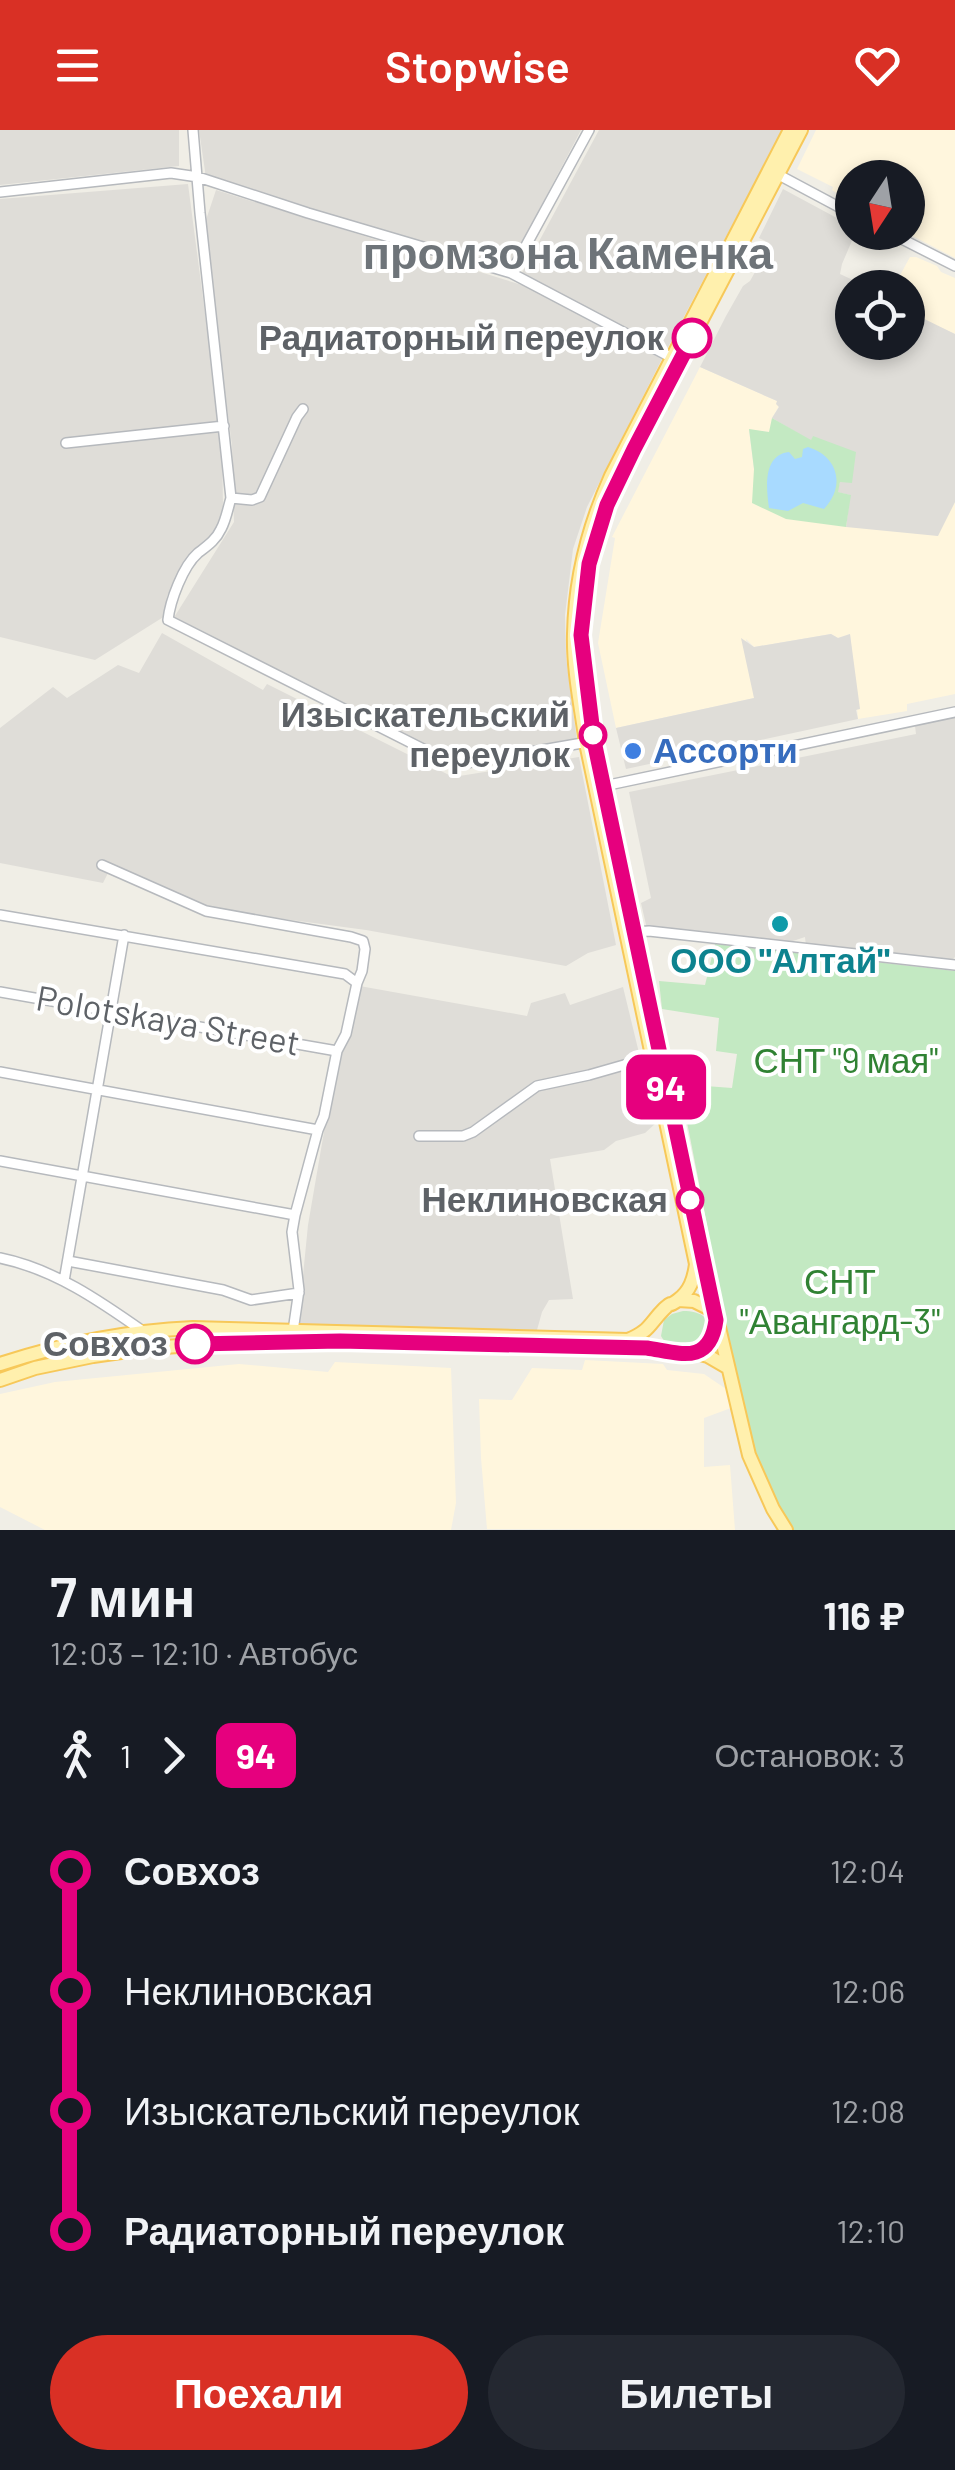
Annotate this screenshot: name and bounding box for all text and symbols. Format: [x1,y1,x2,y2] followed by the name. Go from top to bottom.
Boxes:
[50,38,105,93] icon: menu
[385,38,570,92] text: Stopwise
[850,38,905,93] icon: heart
[835,160,925,250] north arrow
[835,160,925,360] map controls
[363,224,774,278] district label: промзона Каменка
[835,270,925,360] button: locate
[259,315,664,357] place label: Радиаторный переулок
[673,319,711,357] marker: Радиаторный переулок
[281,692,570,774] place label: Изыскательский переулок
[580,722,606,748] marker: Изыскательский переулок
[653,728,798,770] place label: Ассорти
[622,740,644,762] marker: Ассорти
[769,913,791,935] marker: ООО "Алтай"
[670,938,890,980] place label: ООО "Алтай"
[33,975,303,1063] street label: Polotskaya Street
[753,1038,939,1080] park label: СНТ "9 мая"
[621,1054,711,1120] line badge: 94
[646,1066,686,1108] text: 94
[422,1177,668,1219] place label: Неклиновская
[677,1187,703,1213] marker: Неклиновская
[739,1259,941,1341] park label: СНТ "Авангард-3"
[43,1321,168,1363] place label: Совхоз
[176,1325,214,1363] marker: Совхоз
[50,1562,196,1628] text: 7 мин
[823,1592,905,1638] text: 116 ₽
[50,1633,358,1671] text: 12:03 – 12:10 · Автобус
[50,1728,105,1783] icon: walk
[146,1728,201,1783] icon: forward
[236,1734,276,1776] text: 94
[714,1735,905,1773] text: Остановок: 3
[120,1736,131,1774] text: 1
[124,1847,260,1893] text: Совхоз
[830,1851,905,1889] text: 12:04
[124,1967,373,2013] text: Неклиновская
[831,1971,905,2009] text: 12:06
[124,2087,579,2133] text: Изыскательский переулок
[831,2091,905,2129] text: 12:08
[124,2207,564,2253] text: Радиаторный переулок
[837,2211,905,2249] text: 12:10
[50,2335,468,2450] button: Поехали
[488,2335,905,2450] button: Билеты

